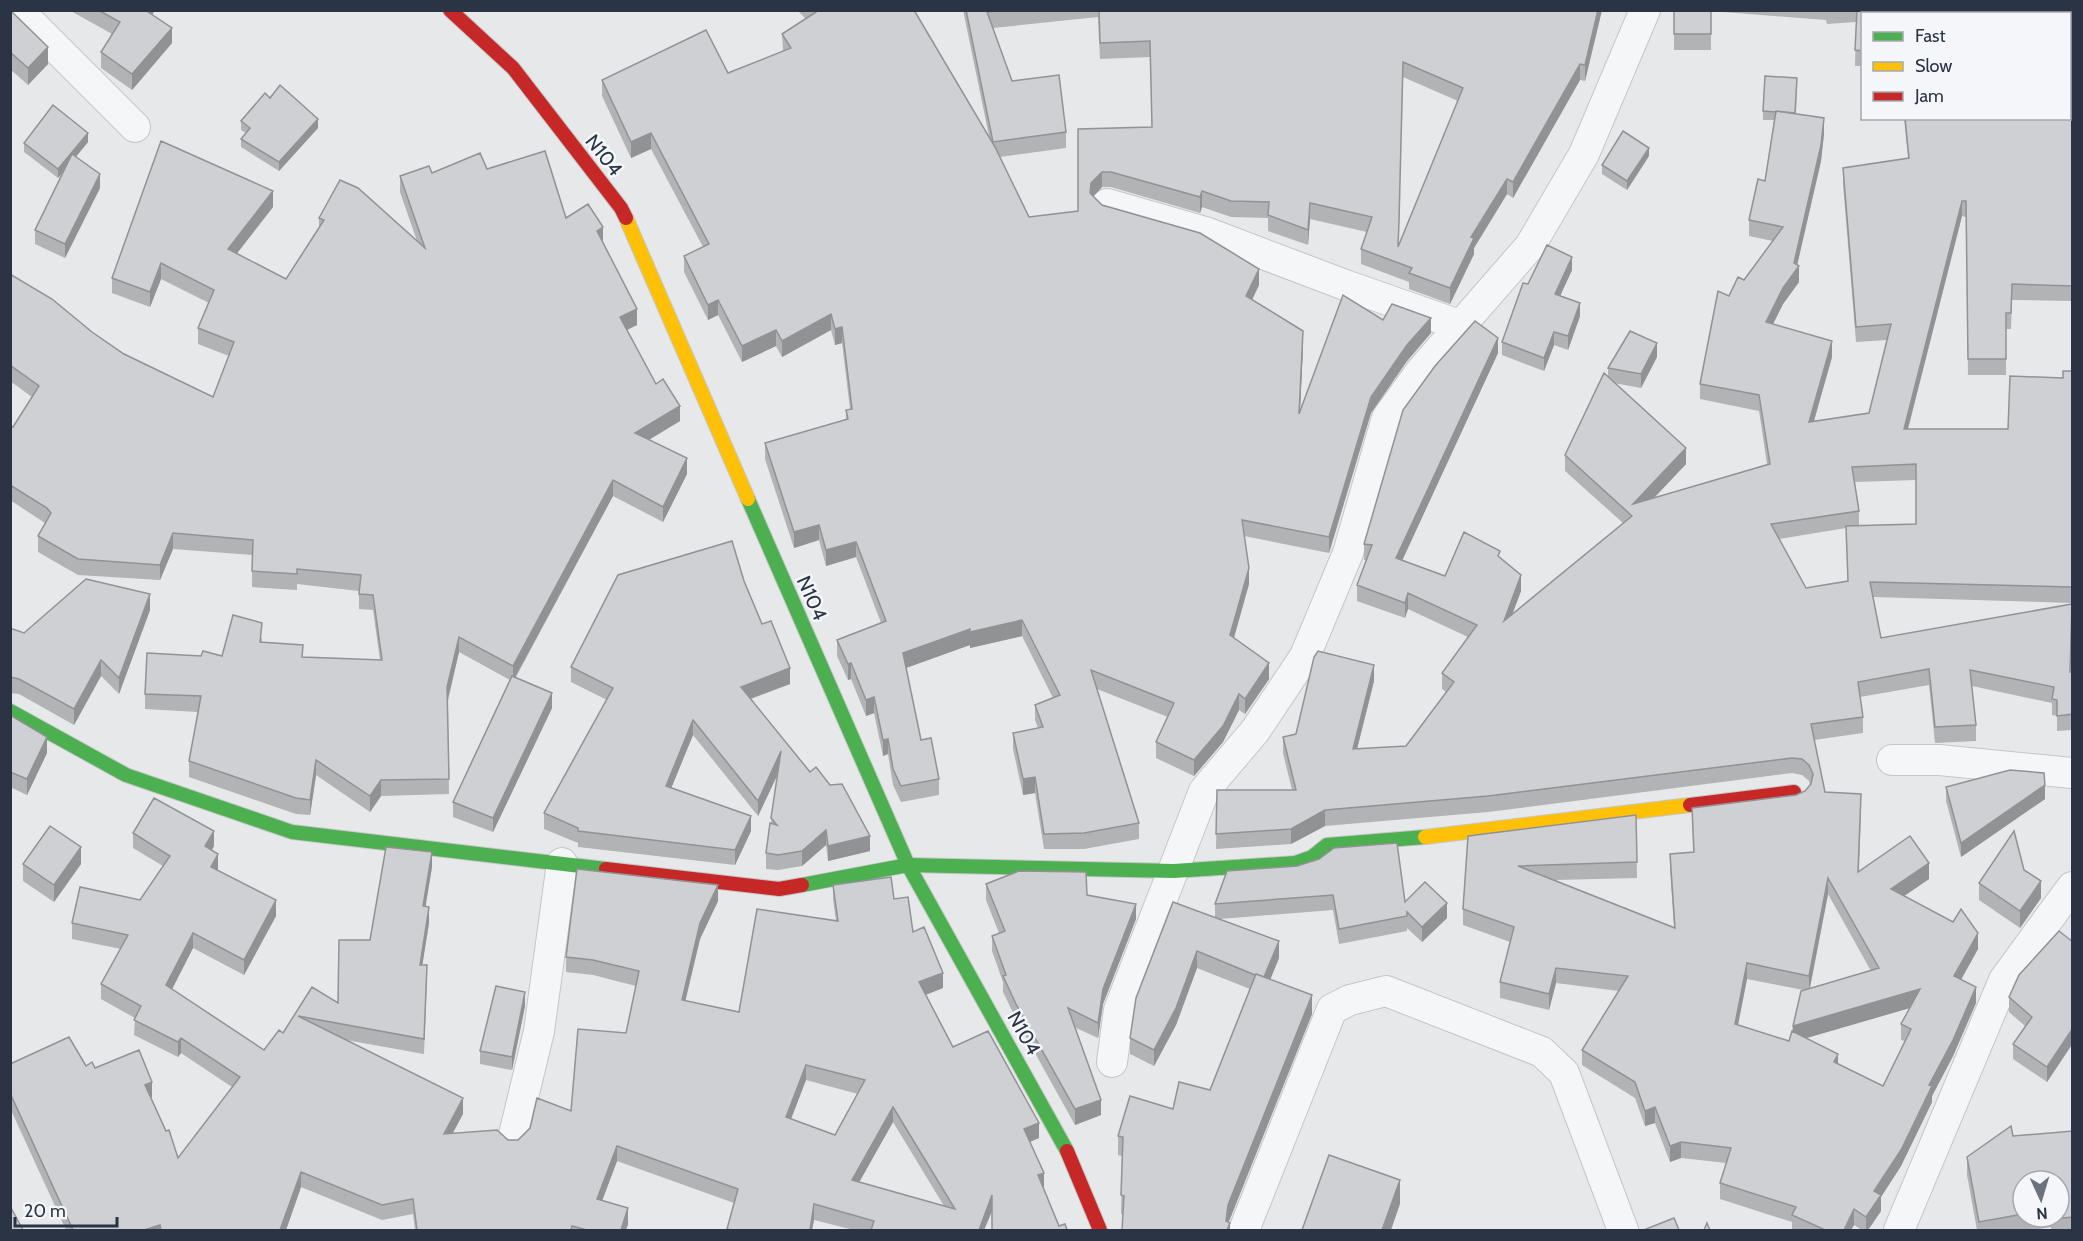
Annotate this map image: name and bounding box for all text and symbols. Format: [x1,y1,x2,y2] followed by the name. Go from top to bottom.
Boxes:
[1861,12,2071,120] legend
[1915,25,1946,47] text: Fast
[1915,55,1952,77] text: Slow
[1914,85,1944,107] text: Jam
[580,129,628,181] street label: N104
[792,572,833,624] street label: N104
[1002,1007,1046,1059] street label: N104
[2011,1169,2071,1229] north arrow
[15,1190,117,1228] scale bar
[24,1200,66,1222] text: 20 m
[2036,1204,2048,1223] text: N

